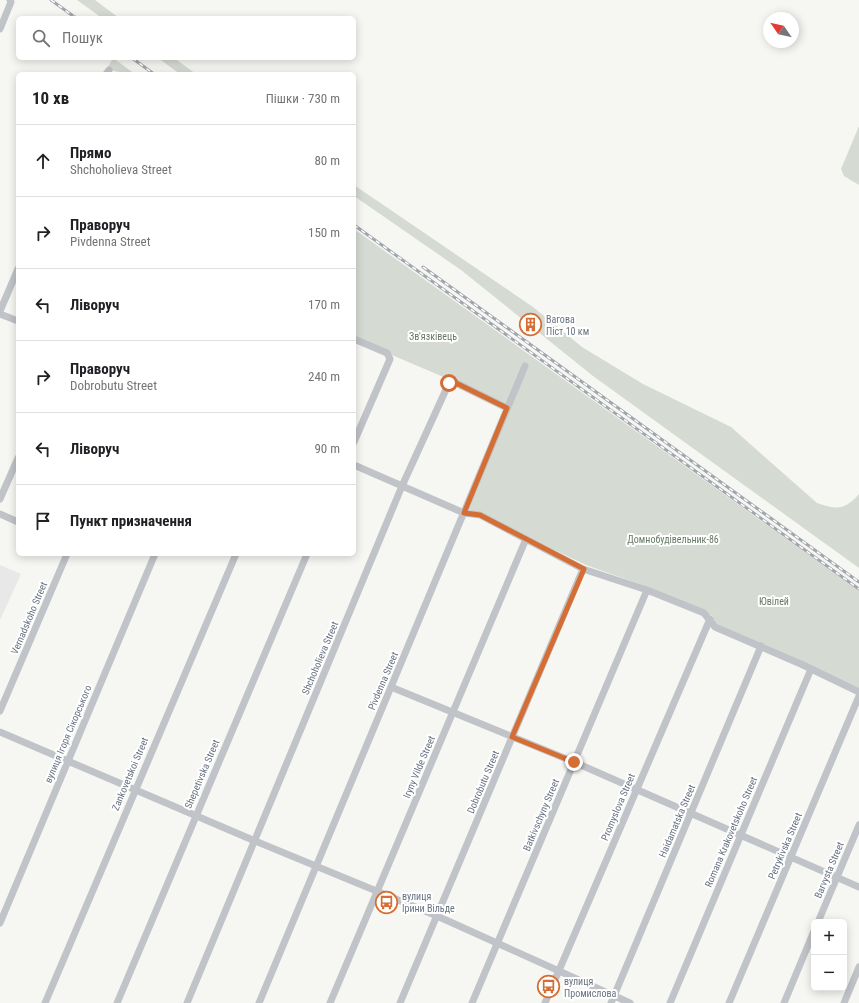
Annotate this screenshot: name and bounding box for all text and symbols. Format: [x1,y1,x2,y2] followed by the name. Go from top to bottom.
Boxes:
[763,12,799,48] north arrow
[16,16,356,60] search box
[30,27,52,49] icon: search
[62,29,103,47] text: Пошук
[32,88,69,108] text: 10 хв
[266,91,340,106] text: Пішки · 730 m
[70,144,111,162] text: Прямо
[32,150,54,172] icon: ahead
[314,153,340,168] text: 80 m
[70,162,172,177] text: Shchoholieva Street
[70,216,130,234] text: Праворуч
[32,222,54,244] icon: right
[308,225,340,240] text: 150 m
[70,234,150,249] text: Pivdenna Street
[32,294,54,316] icon: left
[70,296,119,314] text: Ліворуч
[308,297,340,312] text: 170 m
[518,312,544,338] building icon: Вагова Піст 10 км
[546,314,589,337] place label: Вагова Піст 10 км
[409,331,457,342] park label: Зв'язківець
[70,360,130,378] text: Праворуч
[32,366,54,388] icon: right
[308,369,340,384] text: 240 m
[440,374,458,392] route start
[70,378,157,393] text: Dobrobutu Street
[32,438,54,460] icon: left
[70,440,119,458] text: Ліворуч
[314,441,340,456] text: 90 m
[32,510,54,532] icon: arrive
[70,512,192,530] text: Пункт призначення
[627,534,719,545] park label: Домнобудівельник-86
[9,580,49,656] street label: Vernadskoho Street
[759,596,789,607] park label: Ювілей
[300,620,340,696] street label: Shchoholieva Street
[366,650,400,712] street label: Pivdenna Street
[42,683,94,785] street label: вулиця Ігоря Сікорського
[401,734,437,800] street label: Iryny Vilde Street
[110,736,150,812] street label: Zankovetskoi Street
[183,738,221,810] street label: Shepetivska Street
[465,749,501,815] street label: Dobrobutu Street
[565,753,583,771] route end
[599,772,637,842] street label: Promyslova Street
[703,775,759,889] street label: Romana Krakovetskoho Street
[521,777,561,853] street label: Batkivschyny Street
[657,783,697,859] street label: Haidamatska Street
[766,811,804,881] street label: Petrykivska Street
[812,840,846,900] street label: Barvysta Street
[373,889,399,915] bus stop icon: вулиця Ірини Вільде
[402,891,455,914] place label: вулиця Ірини Вільде
[811,919,847,991] map controls
[811,919,847,955] button: +
[811,955,847,991] button: −
[535,974,561,1000] bus stop icon: вулиця Промислова
[564,976,616,999] place label: вулиця Промислова

